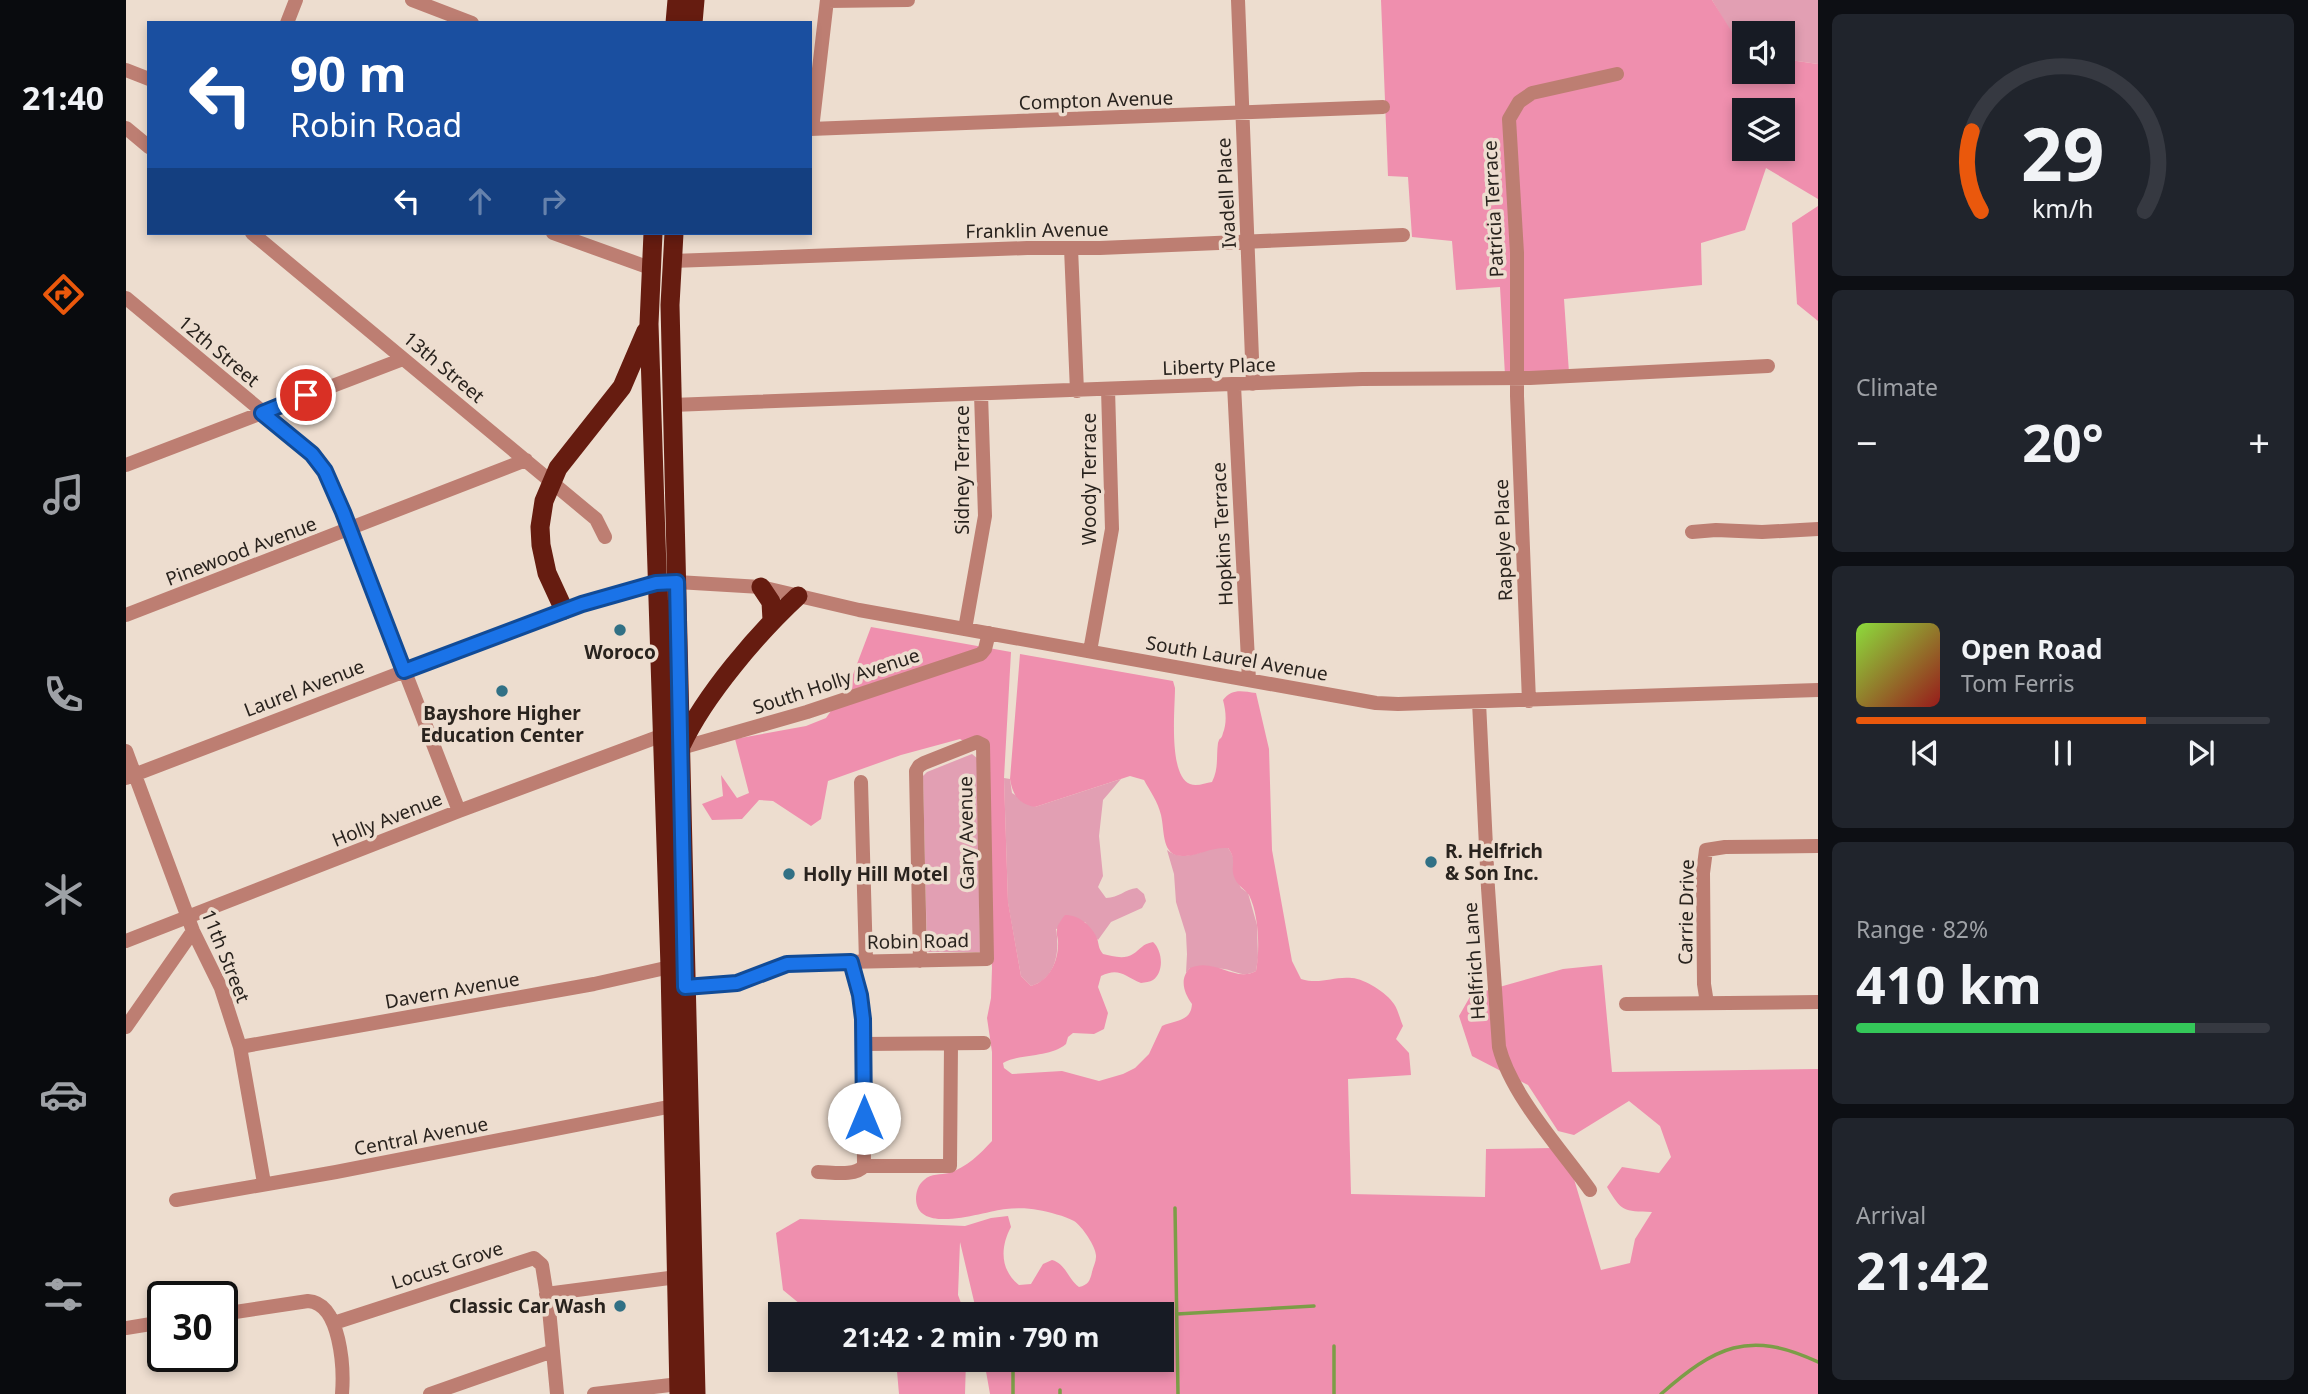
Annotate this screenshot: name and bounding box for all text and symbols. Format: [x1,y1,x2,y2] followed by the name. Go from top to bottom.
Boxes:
[1732,21,1795,161] map controls
[1732,21,1795,84] button: sound
[290,40,407,106] text: 90 m
[175,49,266,140] icon: left
[22,76,104,119] text: 21:40
[1018,84,1174,116] street label: Compton Avenue
[1732,98,1795,161] button: layers
[290,103,462,146] text: Robin Road
[2021,103,2105,202] text: 29
[1210,137,1242,249] street label: Ivadell Place
[1476,140,1510,278] street label: Patricia Terrace
[388,182,426,220] icon: left
[461,182,499,220] icon: ahead
[534,182,572,220] icon: right
[2032,191,2094,225] text: km/h
[965,216,1109,244] street label: Franklin Avenue
[39,270,88,319] icon: directions
[173,309,265,393] street label: 12th Street
[398,325,490,409] street label: 13th Street
[1162,351,1276,381] street label: Liberty Place
[276,365,336,425] pin
[1856,371,1938,403] text: Climate
[287,376,325,414] icon: arrive
[949,405,975,535] street label: Sidney Terrace
[2022,406,2104,477] text: 20°
[1076,413,1102,545] street label: Woody Terrace
[1856,416,1878,468] text: −
[2248,416,2270,468] text: +
[1205,461,1239,607] street label: Hopkins Terrace
[39,470,88,519] icon: music
[1488,479,1518,601] street label: Rapelye Place
[162,510,320,592] street label: Pinewood Avenue
[612,622,628,638] marker: Woroco
[1144,629,1330,687] street label: South Laurel Avenue
[1961,631,2103,667] text: Open Road
[584,639,656,665] place label: Woroco
[749,642,923,720] street label: South Holly Avenue
[240,653,368,723] street label: Laurel Avenue
[1961,667,2074,699] text: Tom Ferris
[39,670,88,719] icon: phone
[494,683,510,699] marker: Bayshore Higher Education Center
[420,700,584,748] place label: Bayshore Higher Education Center
[1906,734,1944,772] icon: previous
[2044,734,2082,772] icon: pause
[2182,734,2220,772] icon: next
[952,776,980,890] street label: Gary Avenue
[328,785,446,853] street label: Holly Avenue
[1445,838,1543,886] place label: R. Helfrich & Son Inc.
[1423,854,1439,870] marker: R. Helfrich & Son Inc.
[1672,859,1700,965] street label: Carrie Drive
[803,861,948,887] place label: Holly Hill Motel
[781,866,797,882] marker: Holly Hill Motel
[39,870,88,919] icon: climate
[1457,901,1491,1021] street label: Helfrich Lane
[196,906,257,1007] street label: 11th Street
[1856,913,1988,945] text: Range · 82%
[867,927,969,955] street label: Robin Road
[1856,948,2042,1019] text: 410 km
[383,965,521,1015] street label: Davern Avenue
[39,1070,88,1119] icon: car
[827,1081,901,1155] position arrow
[352,1110,490,1162] street label: Central Avenue
[1856,1199,1926,1231] text: Arrival
[1856,1234,1990,1305] text: 21:42
[388,1235,506,1295] street label: Locust Grove
[39,1270,88,1319] icon: filters
[147,1281,238,1372] speed limit sign: 30
[449,1293,606,1319] place label: Classic Car Wash
[612,1298,628,1314] marker: Classic Car Wash
[843,1319,1099,1355] text: 21:42 · 2 min · 790 m

